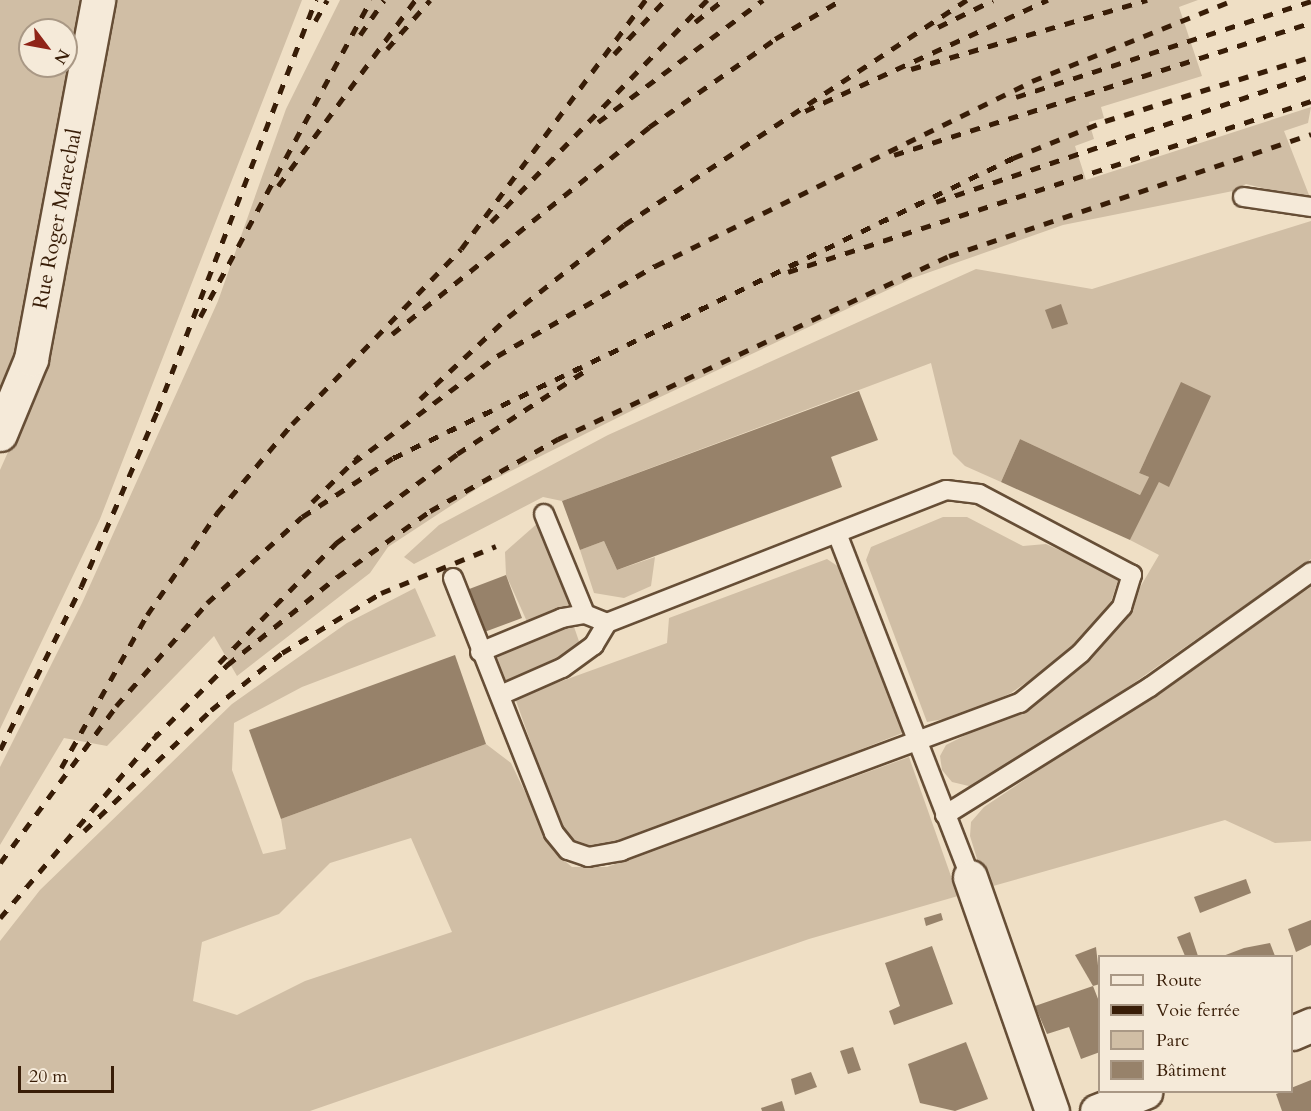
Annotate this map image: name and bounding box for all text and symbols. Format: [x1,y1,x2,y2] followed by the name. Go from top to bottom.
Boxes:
[18,18,78,78] north arrow
[49,45,75,68] text: N
[28,127,88,311] street label: Rue Roger Marechal
[1098,955,1293,1093] legend
[1156,968,1202,993] text: Route
[1156,998,1240,1023] text: Voie ferrée
[1156,1028,1189,1053] text: Parc
[21,1054,117,1092] scale bar
[1156,1058,1226,1083] text: Bâtiment
[29,1064,68,1089] text: 20 m

